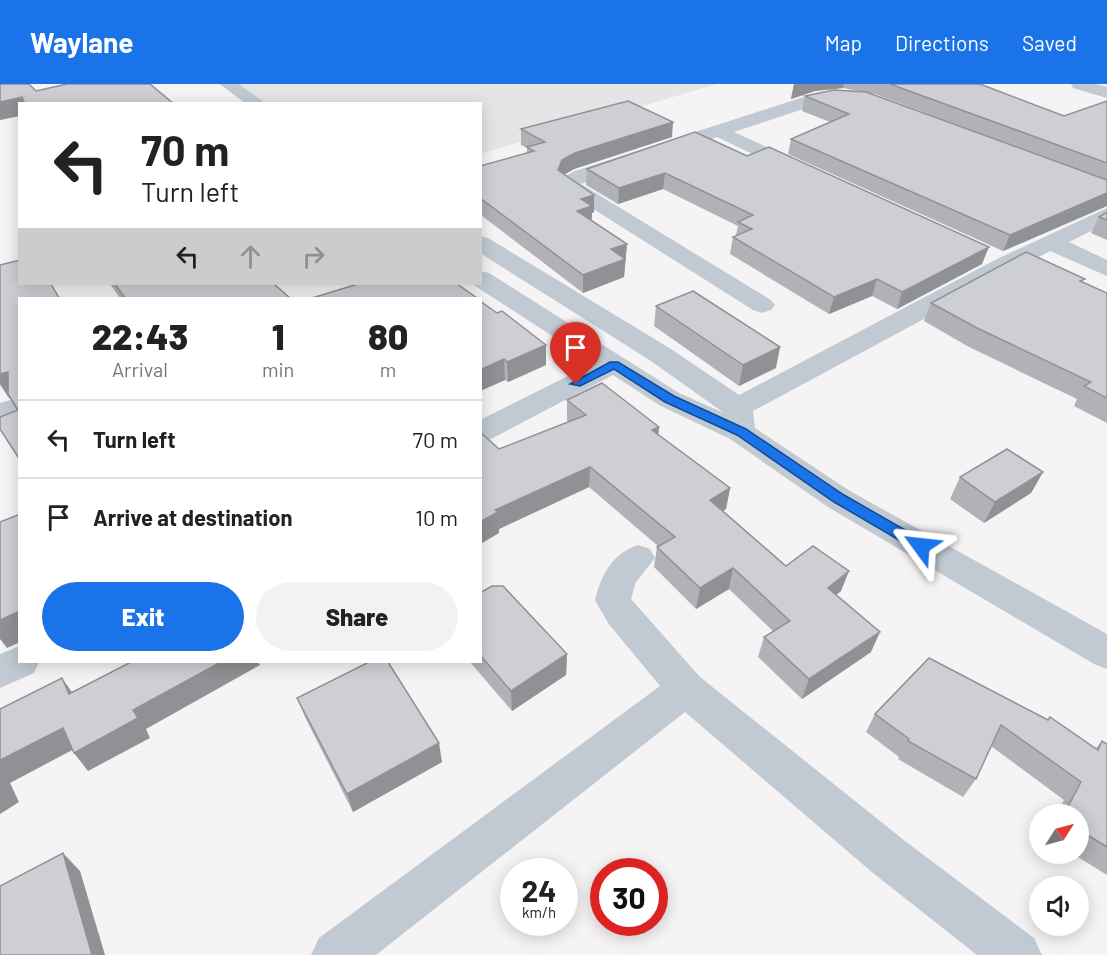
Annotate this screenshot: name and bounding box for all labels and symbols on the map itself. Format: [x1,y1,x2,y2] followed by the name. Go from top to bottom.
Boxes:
[550,322,601,384] pin
[889,514,953,578] position arrow
[1029,804,1089,864] north arrow
[590,858,668,936] speed limit sign: 30

